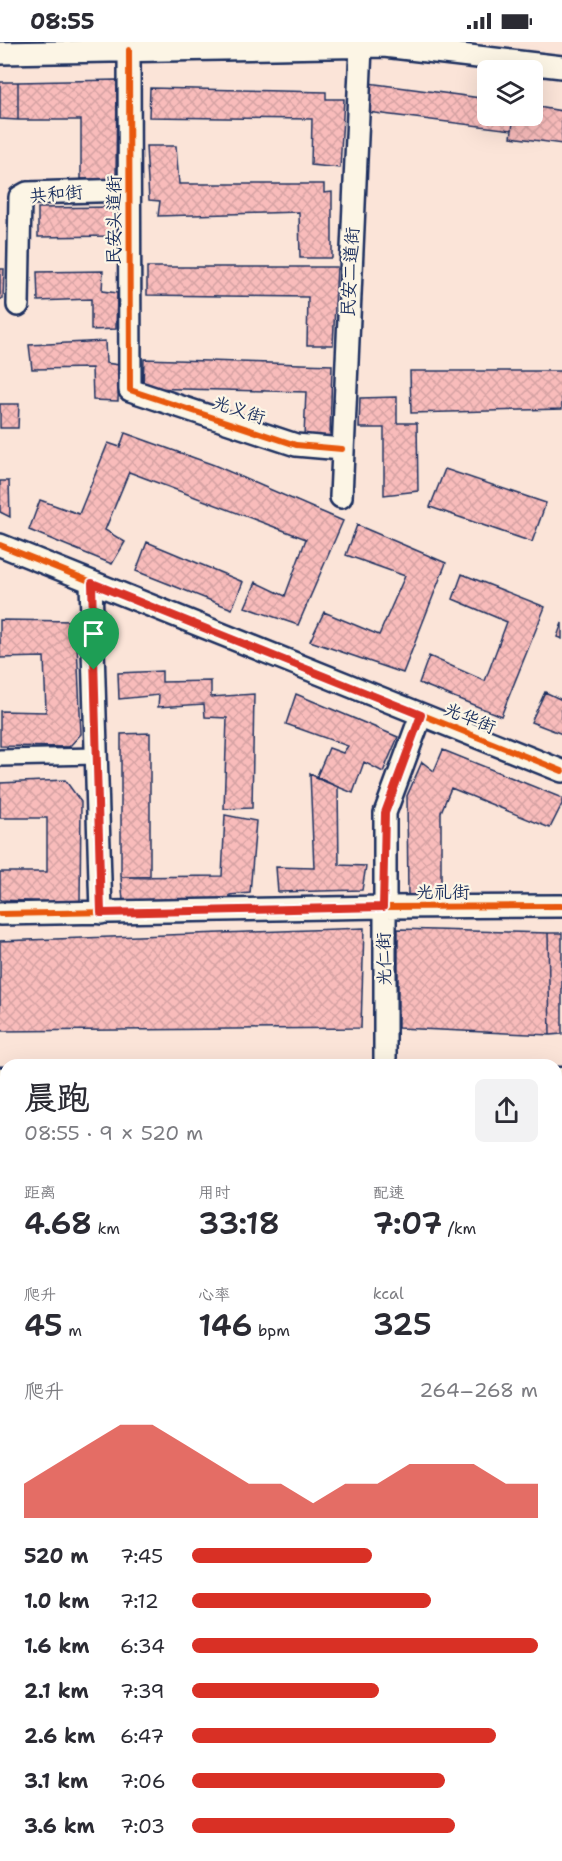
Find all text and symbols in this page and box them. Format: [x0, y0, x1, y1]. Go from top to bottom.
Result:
text: 08:55 [30, 7, 95, 36]
map controls [477, 60, 543, 126]
button: layers [477, 60, 543, 126]
street label: 民安头道街 [102, 175, 126, 265]
street label: 共和街 [28, 180, 84, 208]
street label: 民安二道街 [336, 226, 364, 318]
street label: 光义街 [210, 390, 268, 430]
pin [68, 608, 119, 670]
icon: arrive [77, 617, 110, 650]
street label: 光华街 [440, 697, 500, 739]
street label: 光礼街 [416, 880, 470, 904]
street label: 光仁街 [372, 932, 396, 986]
text: 晨跑 [24, 1075, 90, 1120]
button: share [475, 1079, 538, 1142]
text: 08:55 · 9 × 520 m [24, 1120, 203, 1146]
text: 距离 [24, 1182, 56, 1203]
text: 用时 [198, 1182, 230, 1203]
text: 配速 [373, 1182, 405, 1203]
text: 4.68 [24, 1203, 92, 1244]
text: 33:18 [198, 1203, 280, 1244]
text: 7:07 [373, 1203, 442, 1244]
text: km [92, 1218, 120, 1239]
text: /km [442, 1218, 476, 1239]
text: kcal [373, 1283, 404, 1304]
text: 爬升 [24, 1284, 56, 1305]
text: 心率 [198, 1284, 230, 1305]
text: 325 [373, 1304, 432, 1345]
text: 45 [24, 1305, 63, 1346]
text: 146 [198, 1305, 252, 1346]
text: m [63, 1320, 82, 1341]
text: bpm [252, 1320, 290, 1341]
text: 264–268 m [419, 1377, 538, 1403]
text: 爬升 [24, 1378, 64, 1404]
text: 520 m [24, 1543, 89, 1569]
text: 7:45 [120, 1543, 163, 1569]
text: 1.0 km [24, 1588, 89, 1614]
text: 7:12 [120, 1588, 159, 1614]
text: 1.6 km [24, 1633, 90, 1659]
text: 6:34 [120, 1633, 165, 1659]
text: 2.1 km [24, 1678, 89, 1704]
text: 7:39 [120, 1678, 165, 1704]
text: 2.6 km [24, 1723, 95, 1749]
text: 6:47 [120, 1723, 164, 1749]
text: 3.1 km [24, 1768, 88, 1794]
text: 7:06 [120, 1768, 166, 1794]
text: 3.6 km [24, 1813, 95, 1839]
text: 7:03 [120, 1813, 165, 1839]

